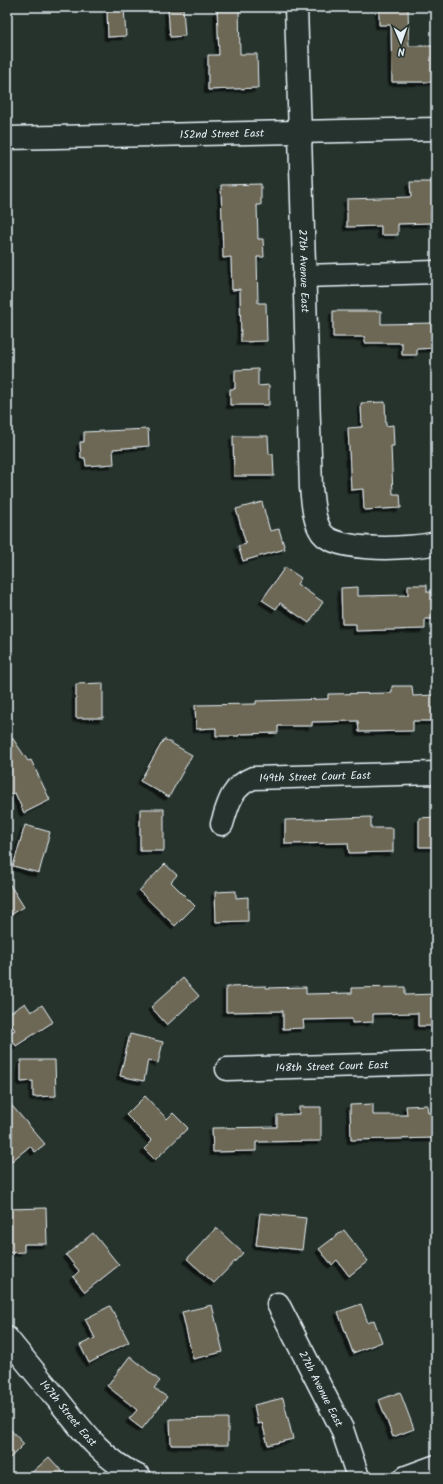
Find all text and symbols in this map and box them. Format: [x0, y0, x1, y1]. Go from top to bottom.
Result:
north arrow [381, 22, 421, 62]
text: N [397, 42, 405, 60]
street label: 152nd Street East [180, 125, 265, 144]
street label: 27th Avenue East [293, 229, 314, 314]
street label: 149th Street Court East [259, 767, 372, 788]
street label: 148th Street Court East [275, 1056, 389, 1078]
street label: 27th Avenue East [293, 1348, 348, 1431]
street label: 147th Street East [35, 1376, 101, 1452]

